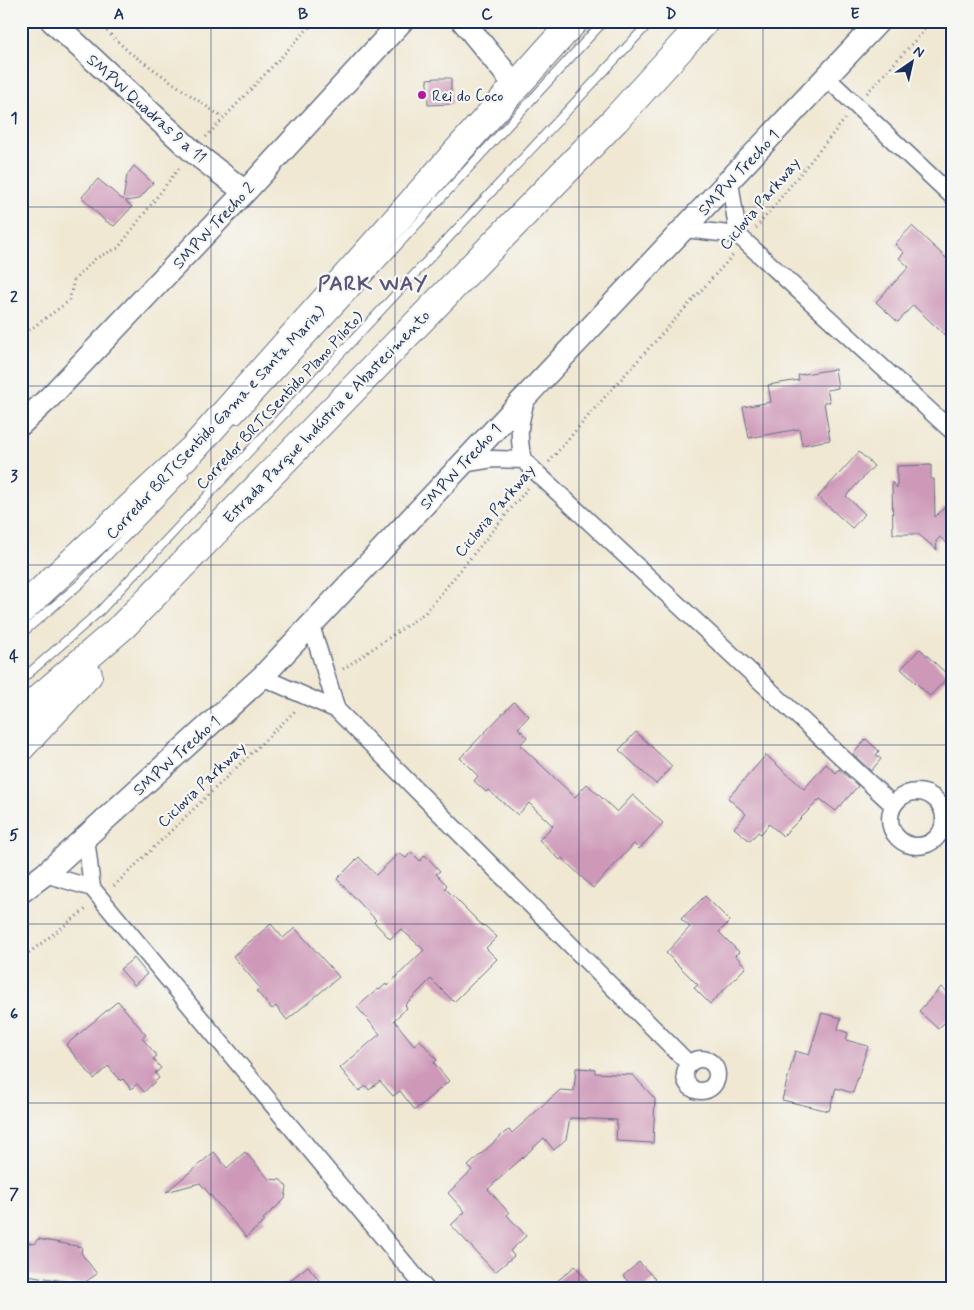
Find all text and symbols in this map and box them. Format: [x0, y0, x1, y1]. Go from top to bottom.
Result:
text: A [114, 4, 124, 25]
text: B [298, 4, 308, 25]
text: C [481, 4, 493, 25]
text: D [665, 4, 677, 25]
text: E [850, 4, 860, 25]
north arrow [886, 38, 936, 88]
text: N [910, 42, 928, 62]
street label: SMPW Quadras 9 a 11 [82, 50, 210, 168]
place label: Rei do Coco [432, 86, 504, 107]
marker: Rei do Coco [416, 89, 428, 101]
text: 1 [10, 108, 18, 129]
street label: SMPW Trecho 1 [694, 126, 784, 220]
street label: Ciclovia Parkway [715, 153, 805, 255]
street label: SMPW Trecho 2 [169, 178, 260, 274]
district label: PARK WAY [318, 270, 428, 298]
text: 2 [10, 287, 18, 308]
street label: Corredor BRT(Sentido Gama e Santa Maria) [102, 301, 331, 544]
street label: Estrada Parque Indústria e Abastecimento [219, 306, 435, 528]
street label: Corredor BRT(Sentido Plano Piloto) [192, 307, 369, 495]
street label: SMPW Trecho 1 [416, 420, 506, 514]
street label: Ciclovia Parkway [450, 460, 540, 562]
text: 3 [10, 466, 18, 487]
text: 4 [9, 646, 19, 667]
street label: SMPW Trecho 1 [129, 711, 225, 801]
street label: Ciclovia Parkway [153, 738, 251, 833]
text: 5 [9, 825, 19, 846]
text: 6 [10, 1004, 18, 1025]
text: 7 [9, 1184, 19, 1205]

